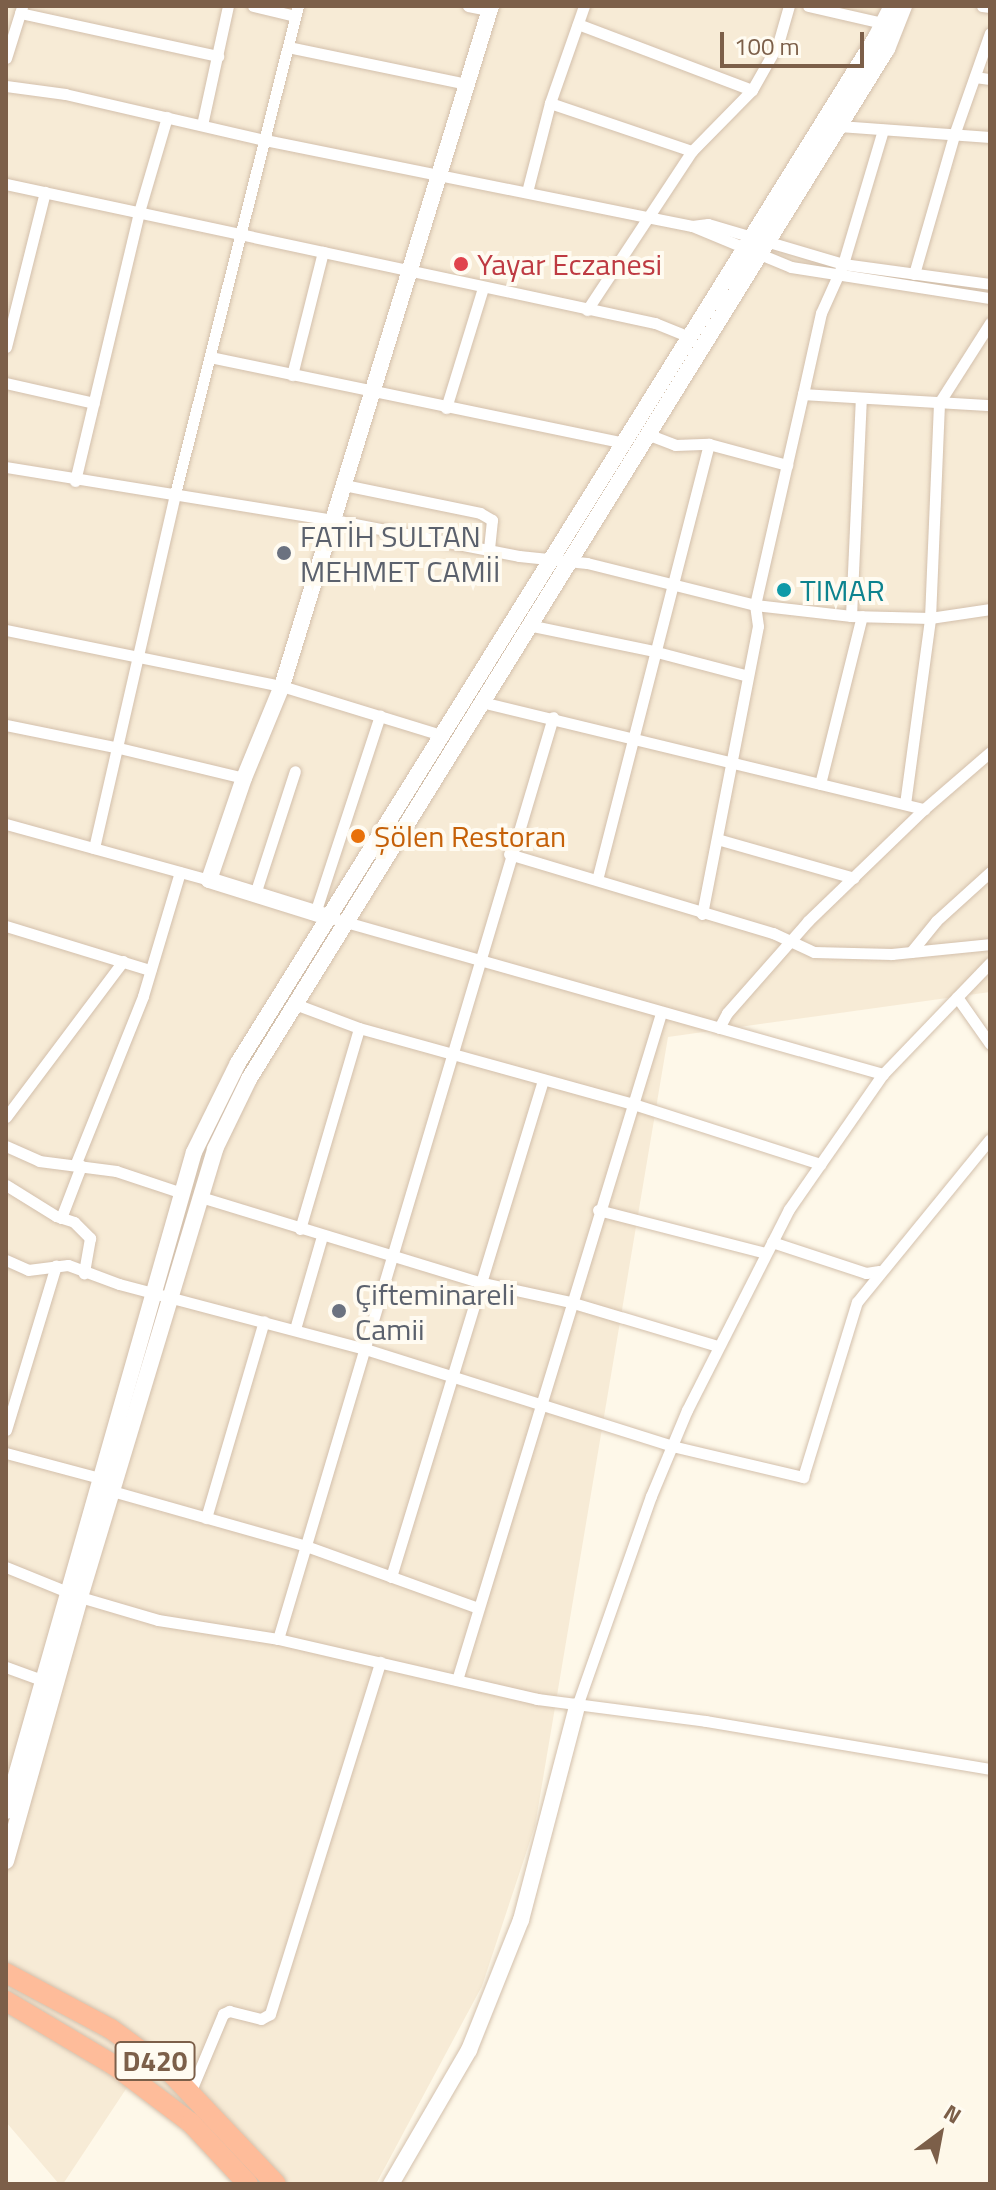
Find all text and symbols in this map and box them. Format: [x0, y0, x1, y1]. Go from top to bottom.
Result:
scale bar [724, 16, 868, 66]
text: 100 m [734, 28, 800, 64]
place label: Yayar Eczanesi [477, 246, 662, 282]
marker: Yayar Eczanesi [452, 255, 470, 273]
place label: FATİH SULTAN MEHMET CAMİİ [300, 518, 500, 588]
marker: FATİH SULTAN MEHMET CAMİİ [275, 544, 293, 562]
place label: TIMAR [800, 572, 885, 608]
marker: TIMAR [775, 581, 793, 599]
place label: Şölen Restoran [374, 818, 566, 854]
marker: Şölen Restoran [349, 827, 367, 845]
place label: Çifteminareli Camii [355, 1276, 515, 1346]
marker: Çifteminareli Camii [330, 1302, 348, 1320]
road number: D420 [113, 2037, 197, 2085]
north arrow [900, 2094, 980, 2174]
text: N [937, 2095, 968, 2132]

